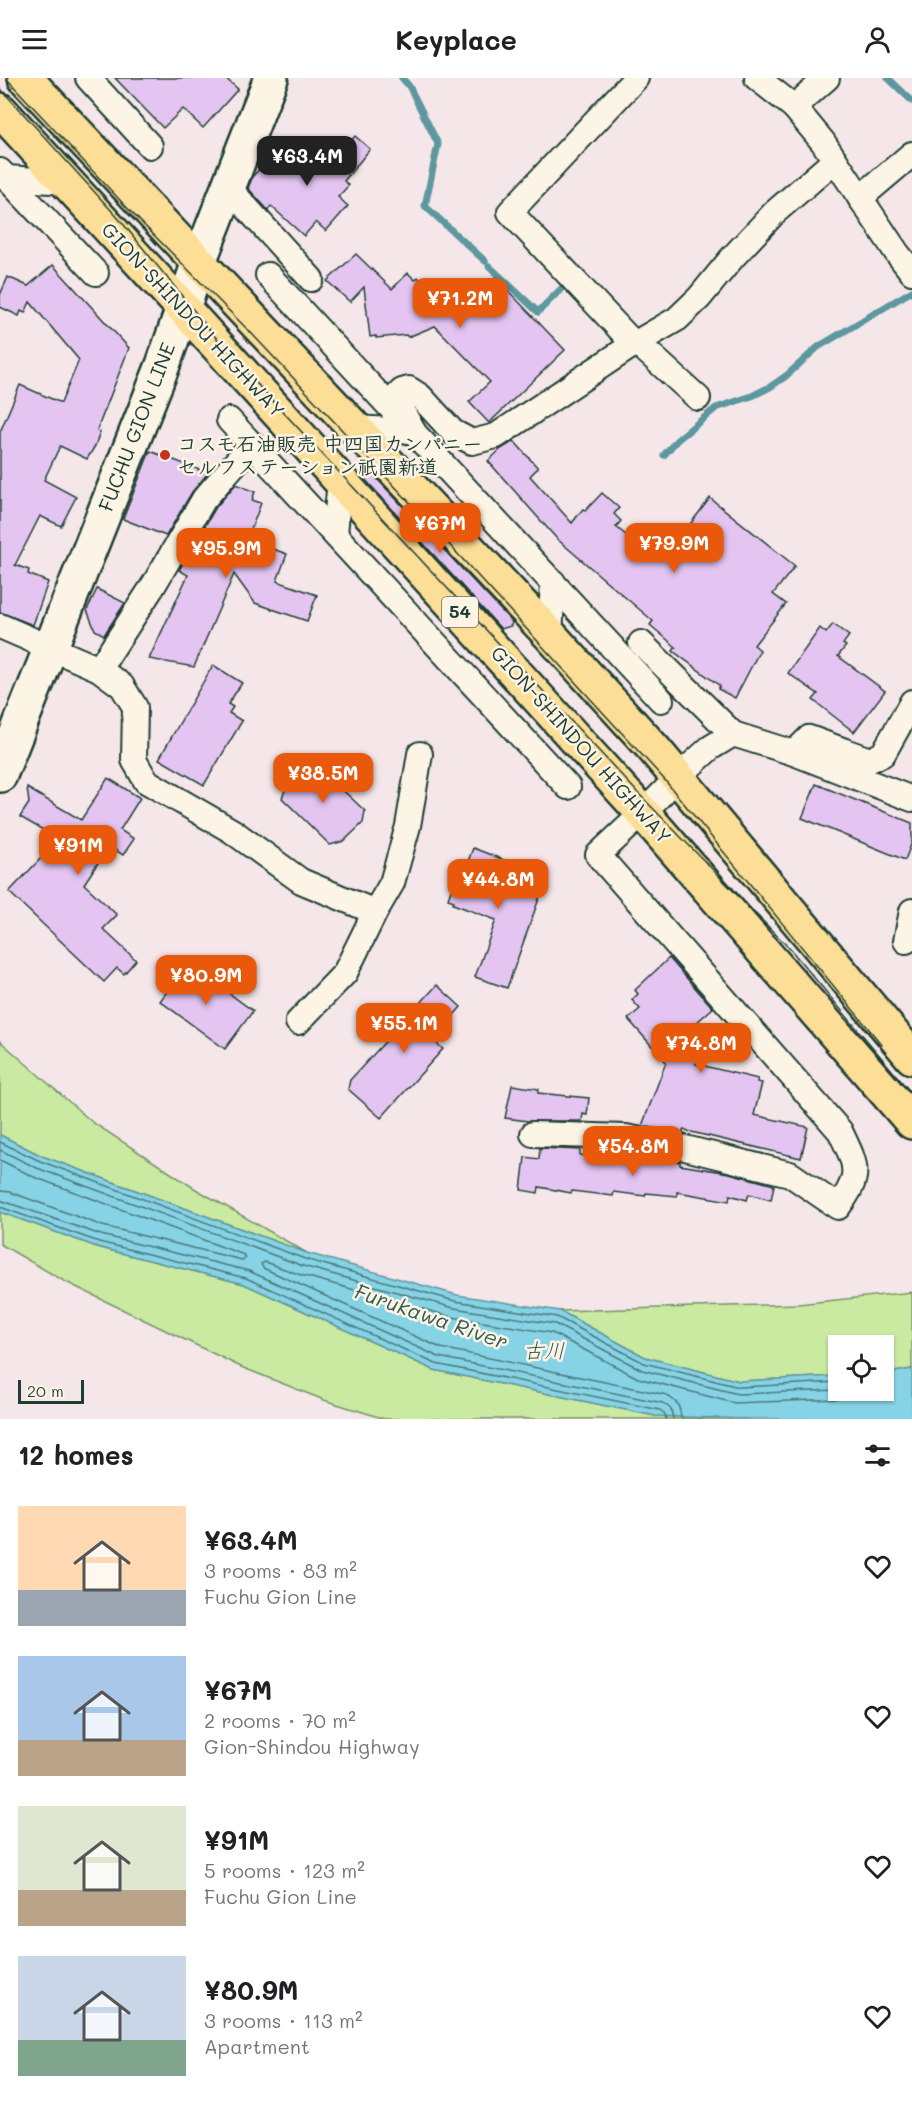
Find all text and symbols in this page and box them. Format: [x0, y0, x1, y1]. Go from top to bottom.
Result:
text: Keyplace [395, 22, 517, 57]
icon: menu [18, 23, 51, 56]
icon: person [861, 23, 894, 56]
pin: ¥63.4M [258, 136, 356, 187]
text: ¥63.4M [271, 142, 343, 168]
street label: GION-SHINDOU HIGHWAY [96, 216, 291, 422]
pin: ¥71.2M [411, 278, 509, 329]
text: ¥71.2M [427, 284, 493, 310]
street label: FUCHU GION LINE [92, 338, 180, 515]
place label: コスモ石油販売 中四国カンパニー セルフステーション祇園新道 [177, 430, 483, 479]
marker: コスモ石油販売 中四国カンパニー セルフステーション祇園新道 [158, 448, 172, 462]
pin: ¥67M [404, 503, 476, 554]
text: ¥67M [414, 509, 466, 535]
pin: ¥79.9M [625, 523, 723, 574]
pin: ¥95.9M [177, 528, 275, 579]
text: ¥79.9M [639, 529, 709, 555]
text: ¥95.9M [190, 534, 262, 560]
road number: 54 [442, 597, 478, 627]
street label: GION-SHINDOU HIGHWAY [486, 640, 678, 849]
pin: ¥38.5M [274, 753, 372, 804]
text: ¥38.5M [287, 759, 359, 785]
pin: ¥91M [42, 825, 114, 876]
text: ¥91M [53, 831, 103, 857]
pin: ¥44.8M [449, 859, 547, 910]
text: ¥44.8M [461, 865, 535, 891]
pin: ¥80.9M [157, 955, 255, 1006]
text: ¥80.9M [170, 961, 242, 987]
pin: ¥55.1M [355, 1003, 453, 1054]
text: ¥55.1M [370, 1009, 438, 1035]
pin: ¥74.8M [652, 1023, 750, 1074]
text: ¥74.8M [665, 1029, 737, 1055]
pin: ¥54.8M [584, 1126, 682, 1177]
text: ¥54.8M [597, 1132, 669, 1158]
water label: Furukawa River [351, 1277, 512, 1354]
map controls [828, 1335, 894, 1401]
button: locate [828, 1335, 894, 1401]
water label: 古川 [523, 1336, 565, 1363]
scale bar [18, 1377, 84, 1404]
text: 20 m [27, 1380, 64, 1401]
text: 12 homes [18, 1438, 134, 1472]
icon: filters [861, 1439, 894, 1472]
text: ¥63.4M [204, 1523, 298, 1557]
icon: home [66, 1530, 138, 1602]
icon: heart [861, 1550, 894, 1583]
text: 3 rooms · 83 m² [204, 1557, 357, 1583]
text: Fuchu Gion Line [204, 1583, 357, 1609]
text: ¥67M [204, 1673, 272, 1707]
icon: home [66, 1680, 138, 1752]
icon: heart [861, 1700, 894, 1733]
text: 2 rooms · 70 m² [204, 1707, 356, 1733]
text: Gion-Shindou Highway [204, 1733, 420, 1759]
text: ¥91M [204, 1823, 269, 1857]
icon: home [66, 1830, 138, 1902]
icon: heart [861, 1850, 894, 1883]
text: 5 rooms · 123 m² [204, 1857, 365, 1883]
text: Fuchu Gion Line [204, 1883, 357, 1909]
text: ¥80.9M [204, 1973, 299, 2007]
icon: home [66, 1980, 138, 2052]
icon: heart [861, 2000, 894, 2033]
text: 3 rooms · 113 m² [204, 2007, 363, 2033]
text: Apartment [204, 2033, 310, 2059]

